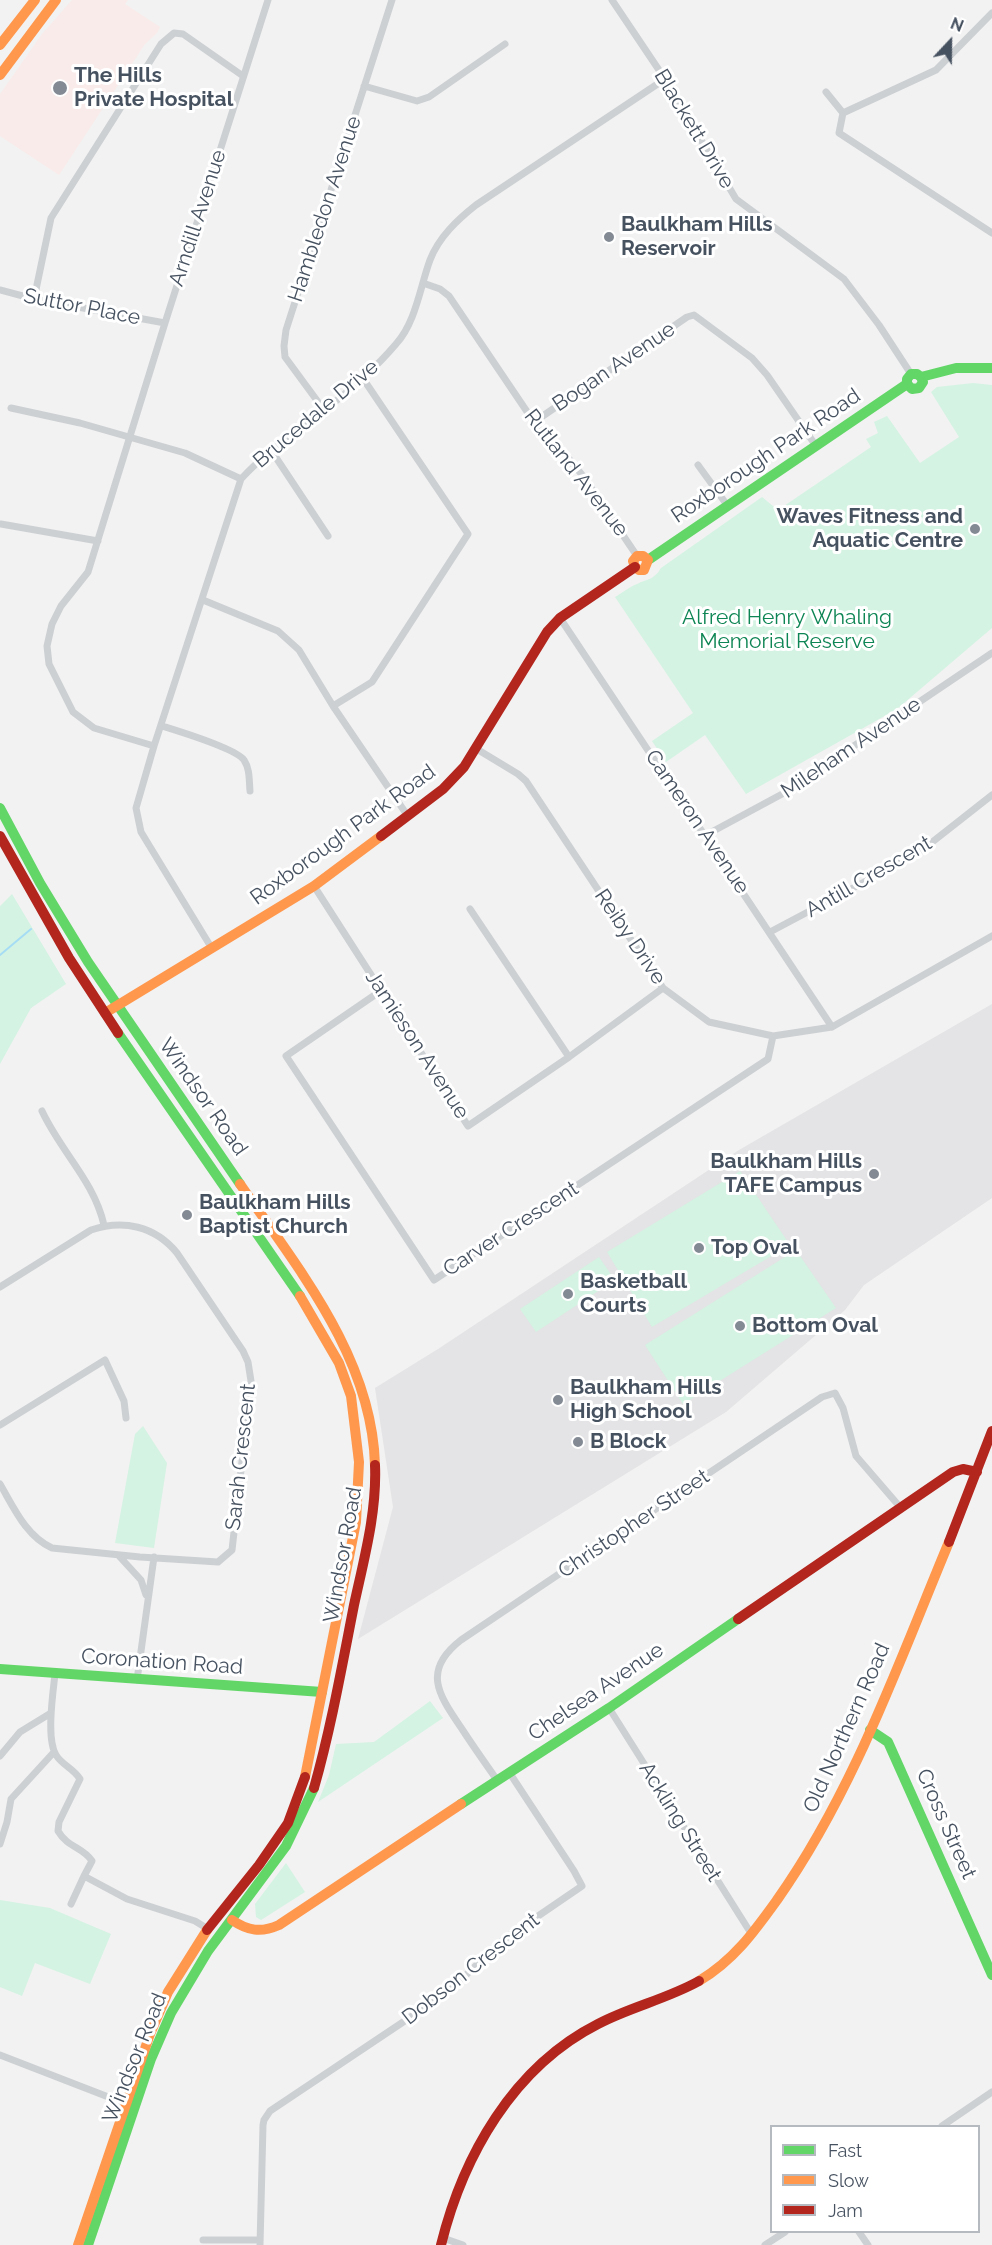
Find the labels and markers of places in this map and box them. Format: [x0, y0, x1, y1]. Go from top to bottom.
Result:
place label: The Hills Private Hospital [74, 63, 233, 113]
marker: The Hills Private Hospital [51, 79, 69, 97]
place label: Baulkham Hills Reservoir [621, 212, 773, 262]
marker: Baulkham Hills Reservoir [602, 230, 616, 244]
place label: Waves Fitness and Aquatic Centre [776, 504, 963, 554]
marker: Waves Fitness and Aquatic Centre [968, 522, 982, 536]
place label: Baulkham Hills TAFE Campus [710, 1149, 862, 1199]
marker: Baulkham Hills TAFE Campus [867, 1167, 881, 1181]
place label: Baulkham Hills Baptist Church [199, 1190, 351, 1240]
marker: Baulkham Hills Baptist Church [180, 1208, 194, 1222]
place label: Top Oval [711, 1235, 799, 1261]
marker: Top Oval [692, 1241, 706, 1255]
place label: Basketball Courts [580, 1269, 687, 1319]
marker: Basketball Courts [561, 1287, 575, 1301]
place label: Bottom Oval [752, 1313, 878, 1339]
marker: Bottom Oval [733, 1319, 747, 1333]
place label: Baulkham Hills High School [570, 1375, 722, 1425]
marker: Baulkham Hills High School [551, 1393, 565, 1407]
place label: B Block [590, 1429, 667, 1455]
marker: B Block [571, 1435, 585, 1449]

